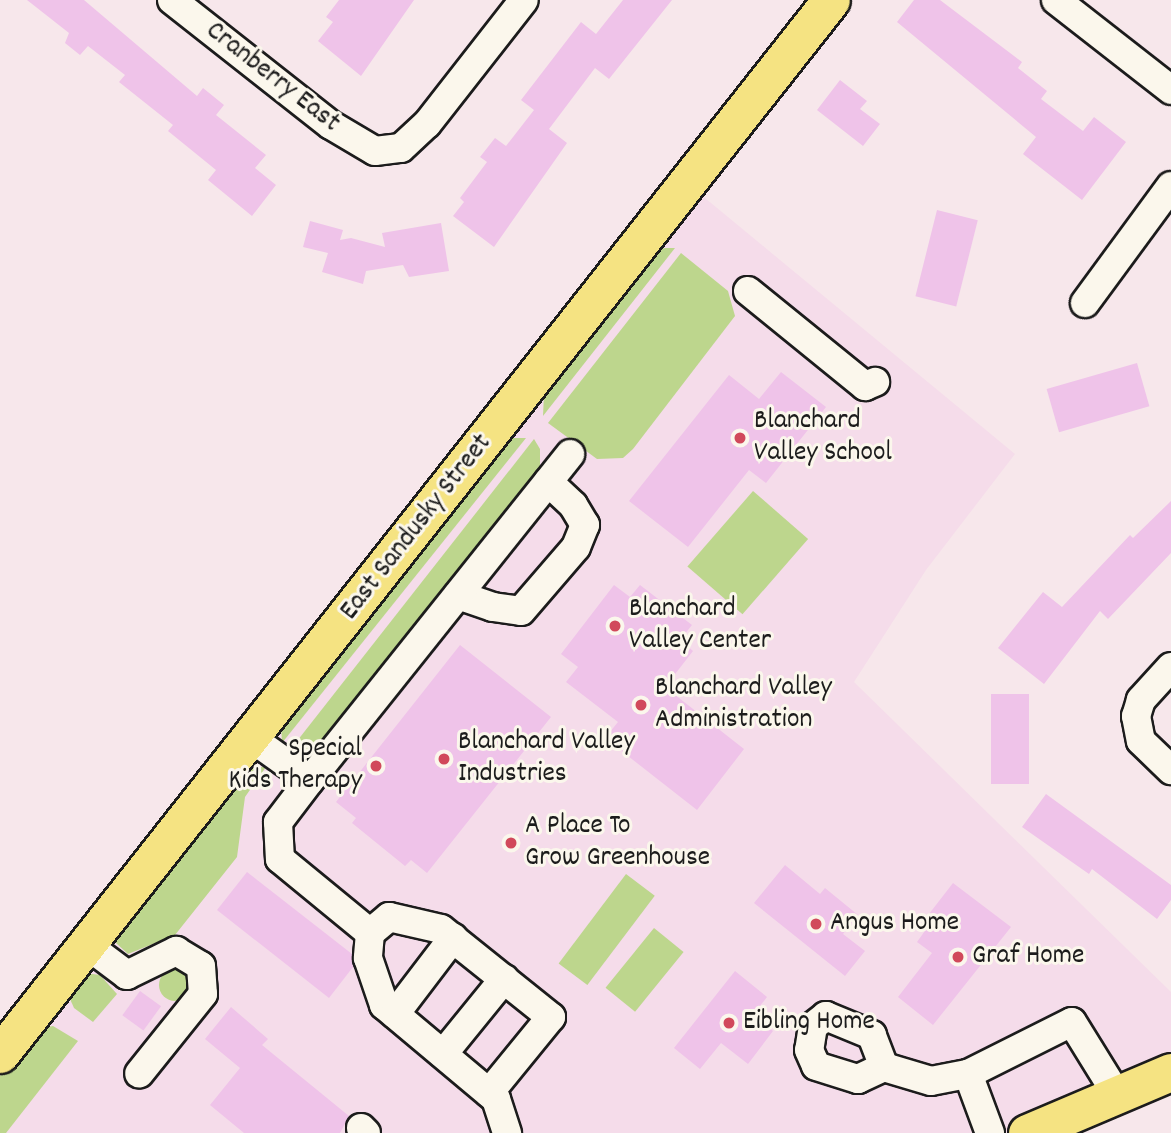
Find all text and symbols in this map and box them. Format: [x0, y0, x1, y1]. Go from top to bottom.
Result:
street label: Cranberry East [198, 15, 346, 141]
place label: Blanchard Valley School [754, 405, 892, 471]
street label: East Sandusky Street [334, 428, 500, 628]
marker: Blanchard Valley School [732, 430, 748, 446]
place label: Blanchard Valley Center [629, 593, 771, 659]
marker: Blanchard Valley Center [607, 618, 623, 634]
place label: Blanchard Valley Administration [655, 672, 832, 738]
marker: Blanchard Valley Administration [633, 697, 649, 713]
place label: Blanchard Valley Industries [458, 726, 635, 792]
place label: Special Kids Therapy [228, 733, 362, 799]
marker: Blanchard Valley Industries [436, 751, 452, 767]
marker: Special Kids Therapy [368, 758, 384, 774]
place label: A Place To Grow Greenhouse [525, 810, 710, 876]
marker: A Place To Grow Greenhouse [503, 835, 519, 851]
place label: Angus Home [830, 907, 959, 941]
marker: Angus Home [808, 916, 824, 932]
place label: Graf Home [972, 940, 1084, 974]
marker: Graf Home [950, 949, 966, 965]
place label: Eibling Home [743, 1006, 875, 1040]
marker: Eibling Home [721, 1015, 737, 1031]

